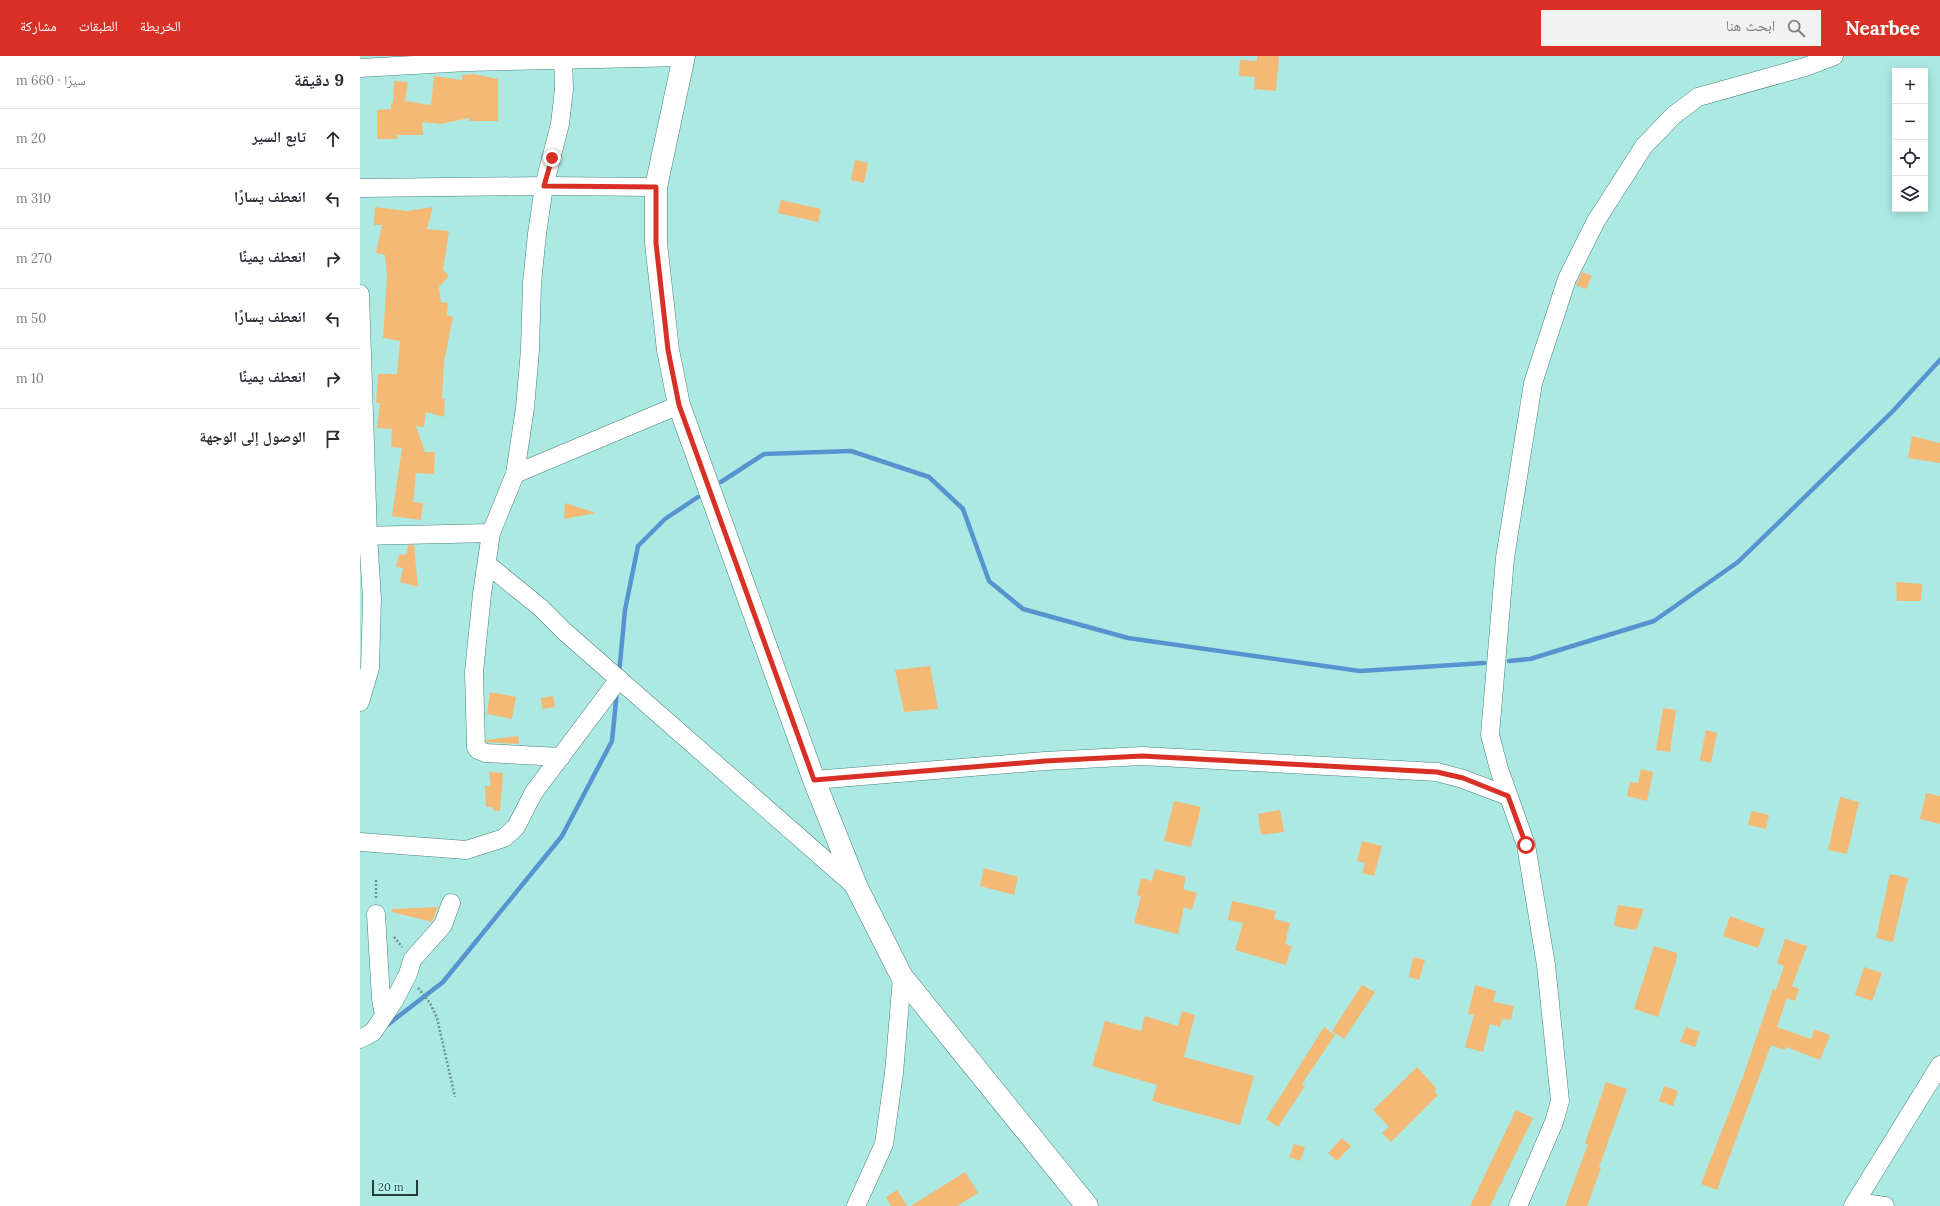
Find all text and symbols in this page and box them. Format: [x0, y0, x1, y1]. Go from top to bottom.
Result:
search box [1541, 10, 1821, 46]
text: ابحث هنا [1726, 16, 1775, 35]
text: Nearbee [1845, 16, 1920, 40]
text: مشاركة [20, 17, 57, 35]
text: الطبقات [79, 17, 118, 35]
text: الخريطة [140, 17, 181, 35]
icon: search [1785, 17, 1807, 39]
map controls [1892, 68, 1928, 212]
button: + [1892, 68, 1928, 104]
text: 9 دقيقة [294, 69, 344, 91]
text: سيرًا · 660 m [16, 72, 86, 89]
button: − [1892, 104, 1928, 140]
text: تابع السير [252, 127, 306, 146]
icon: ahead [322, 128, 344, 150]
text: 20 m [16, 130, 46, 147]
button: locate [1892, 140, 1928, 176]
route end [543, 149, 561, 167]
button: layers [1892, 176, 1928, 212]
text: انعطف يسارًا [234, 187, 306, 206]
icon: left [322, 188, 344, 210]
text: 310 m [16, 190, 51, 207]
text: انعطف يمينًا [238, 247, 306, 266]
icon: right [322, 248, 344, 270]
text: 270 m [16, 250, 52, 267]
text: انعطف يسارًا [234, 307, 306, 326]
icon: left [322, 308, 344, 330]
text: 50 m [16, 310, 46, 327]
text: انعطف يمينًا [238, 367, 306, 386]
icon: right [322, 368, 344, 390]
text: 10 m [16, 370, 44, 387]
text: الوصول إلى الوجهة [199, 427, 306, 446]
icon: arrive [322, 428, 344, 450]
route start [1517, 836, 1535, 854]
scale bar [372, 1178, 418, 1197]
text: 20 m [378, 1180, 403, 1194]

